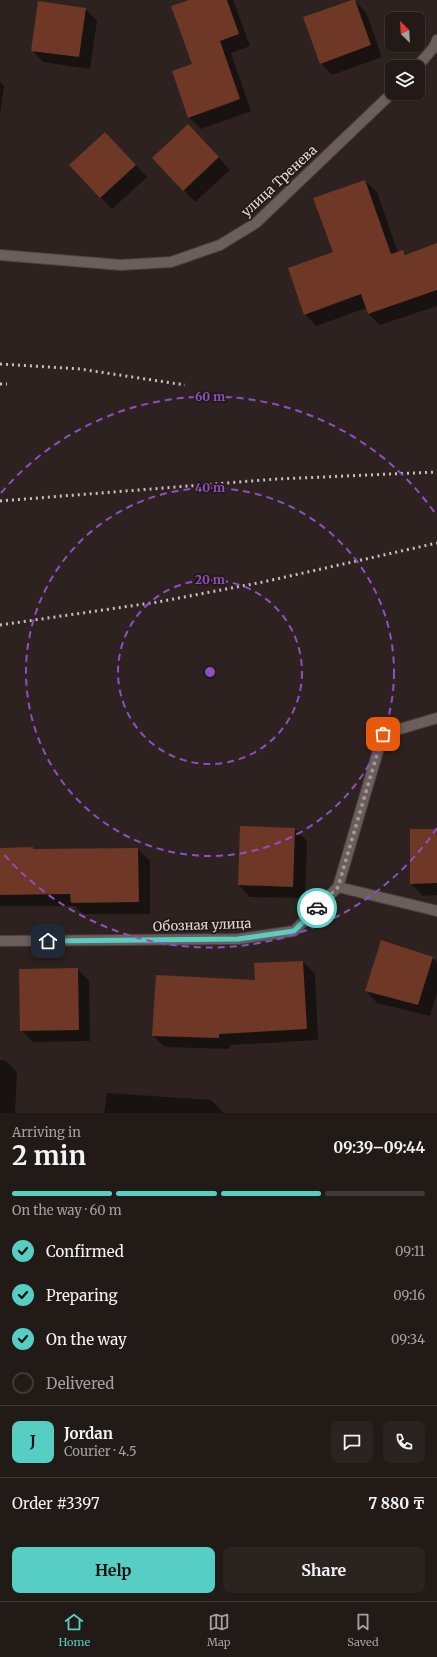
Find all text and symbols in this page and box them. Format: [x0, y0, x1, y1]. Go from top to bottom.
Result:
north arrow [385, 12, 425, 52]
map controls [385, 12, 425, 100]
button: layers [385, 60, 425, 100]
street label: улица Тренева [238, 141, 321, 220]
text: 60 m [195, 389, 225, 404]
text: 40 m [195, 480, 225, 495]
text: 20 m [195, 572, 225, 587]
centre of rings [203, 665, 217, 679]
pin [366, 717, 400, 751]
icon: bag [372, 723, 394, 745]
courier [297, 888, 337, 928]
icon: car [306, 897, 328, 919]
street label: Обозная улица [152, 915, 252, 935]
pin [31, 924, 65, 958]
icon: home [37, 930, 59, 952]
text: Arriving in [12, 1124, 81, 1141]
text: 09:39–09:44 [333, 1138, 425, 1157]
text: 2 min [12, 1139, 86, 1172]
text: On the way · 60 m [12, 1202, 122, 1219]
icon: check [12, 1240, 34, 1262]
text: Confirmed [46, 1242, 124, 1261]
text: 09:11 [395, 1243, 425, 1260]
icon: check [12, 1284, 34, 1306]
text: Preparing [46, 1286, 118, 1305]
text: 09:16 [393, 1287, 425, 1304]
icon: check [12, 1328, 34, 1350]
text: On the way [46, 1330, 127, 1349]
text: 09:34 [391, 1331, 425, 1348]
text: Delivered [46, 1374, 114, 1393]
button: chat [331, 1421, 373, 1463]
button: phone [383, 1421, 425, 1463]
text: Jordan [64, 1424, 113, 1443]
text: J [30, 1432, 36, 1451]
text: Courier · 4.5 [64, 1443, 137, 1460]
text: Order #3397 [12, 1494, 100, 1513]
text: 7 880 ₸ [368, 1494, 425, 1513]
button: Help [12, 1547, 215, 1593]
button: Share [223, 1547, 425, 1593]
tab: Home [58, 1611, 90, 1649]
tab: Map [207, 1611, 230, 1649]
tab: Saved [347, 1611, 379, 1649]

